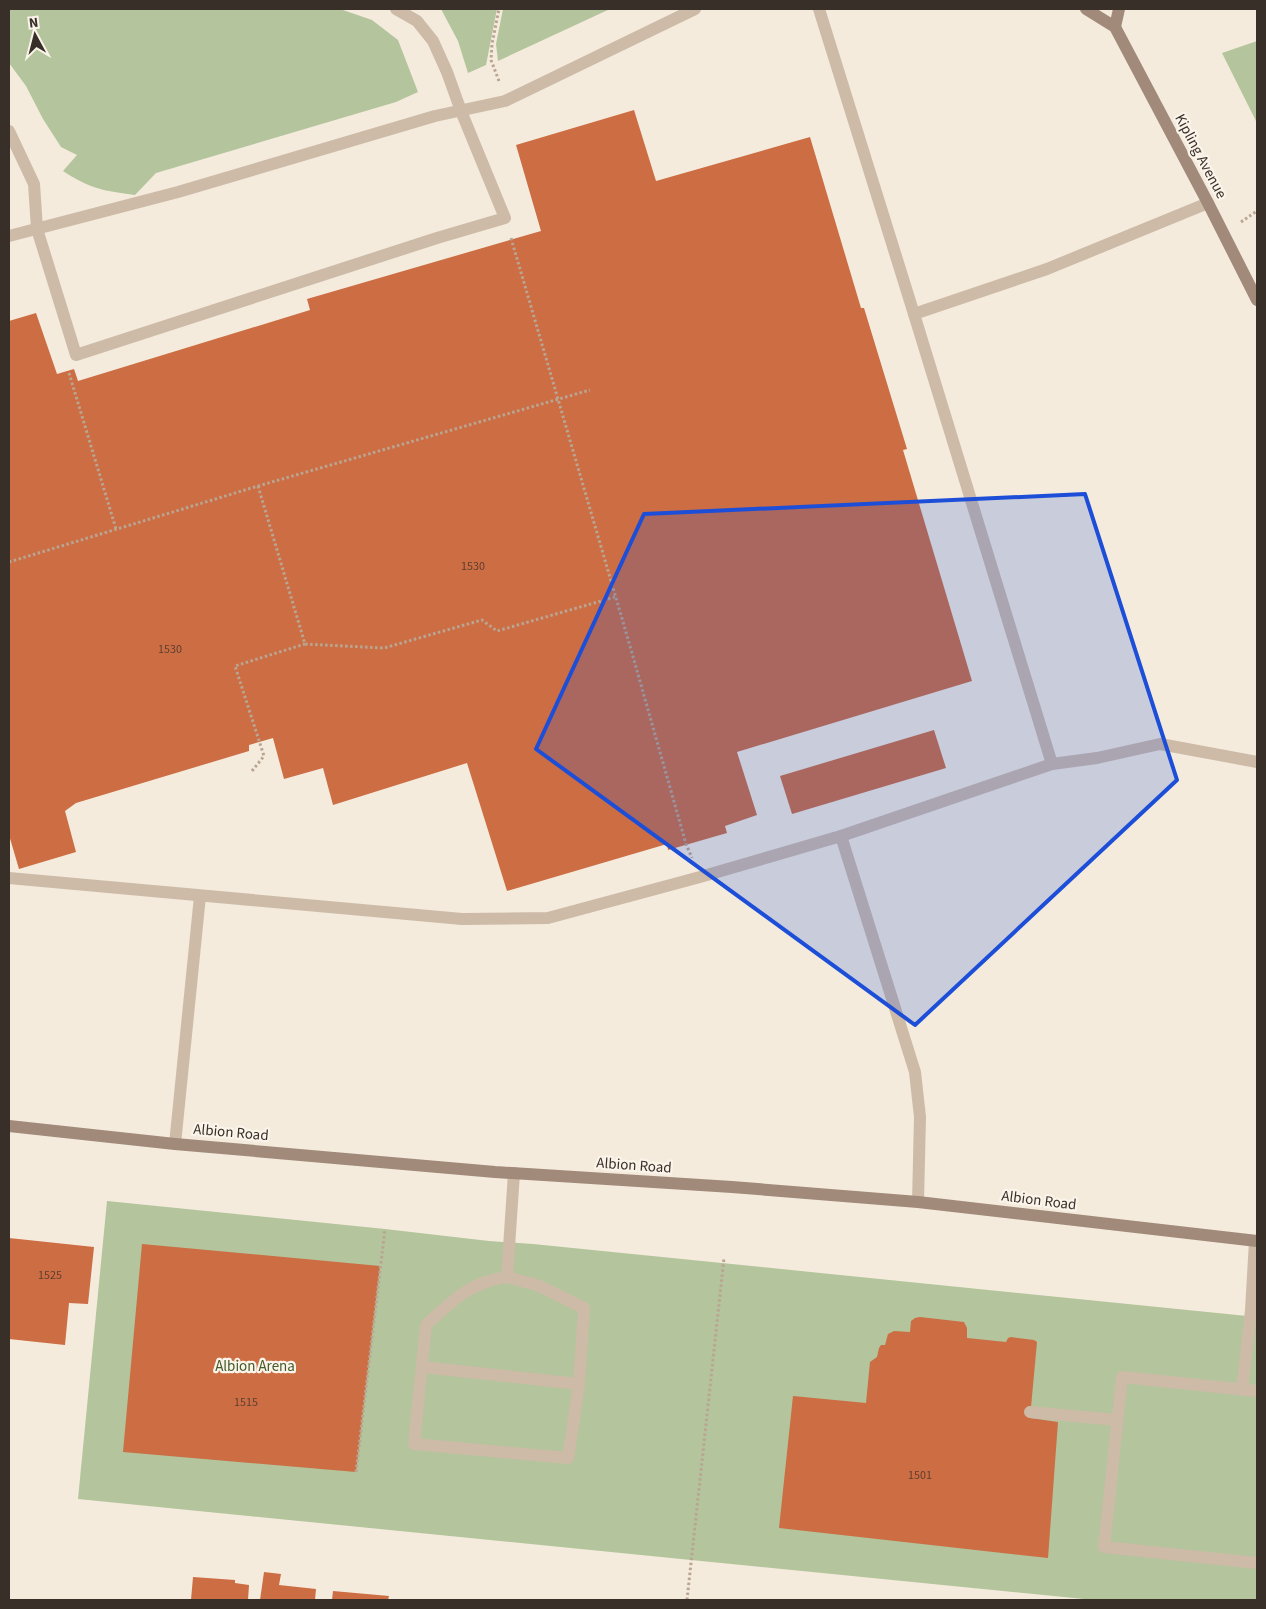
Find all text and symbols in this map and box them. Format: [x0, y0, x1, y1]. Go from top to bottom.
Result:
north arrow [10, 10, 60, 60]
text: N [28, 13, 39, 34]
street label: Kipling Avenue [1169, 110, 1232, 202]
house number: 1530 [461, 558, 485, 575]
house number: 1530 [158, 641, 182, 658]
street label: Albion Road [192, 1119, 269, 1146]
street label: Albion Road [596, 1152, 672, 1179]
street label: Albion Road [1000, 1185, 1078, 1216]
house number: 1525 [38, 1267, 62, 1284]
park label: Albion Arena [215, 1356, 295, 1377]
house number: 1515 [234, 1394, 258, 1411]
house number: 1501 [908, 1467, 932, 1484]

